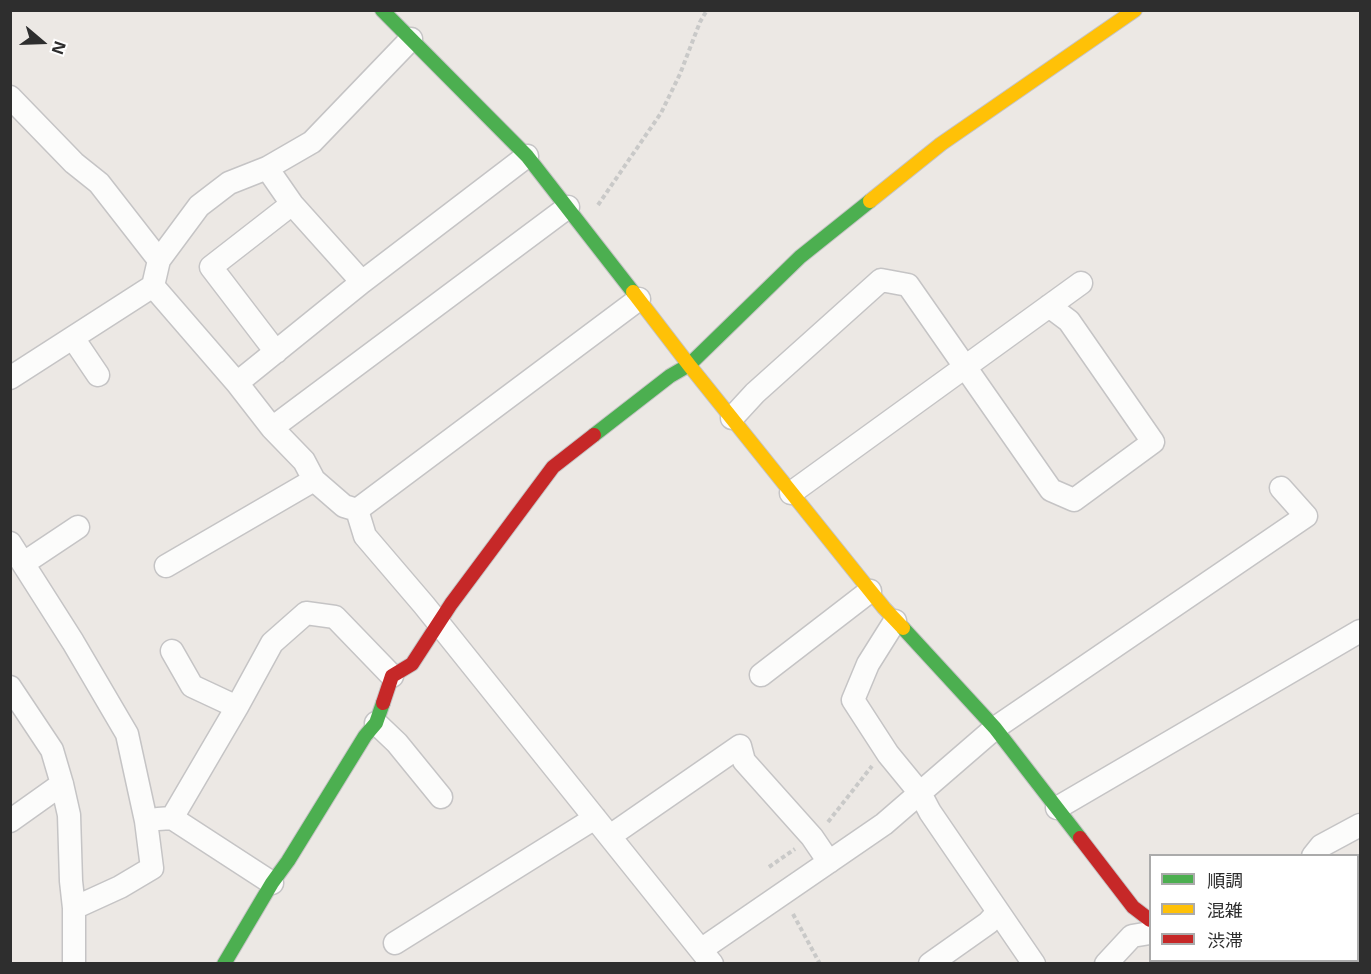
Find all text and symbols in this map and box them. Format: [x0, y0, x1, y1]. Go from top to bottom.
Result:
north arrow [12, 12, 72, 72]
text: N [47, 38, 72, 58]
legend [1149, 854, 1359, 962]
text: 順調 [1207, 868, 1243, 892]
text: 混雑 [1207, 898, 1243, 922]
text: 渋滞 [1207, 928, 1243, 952]

